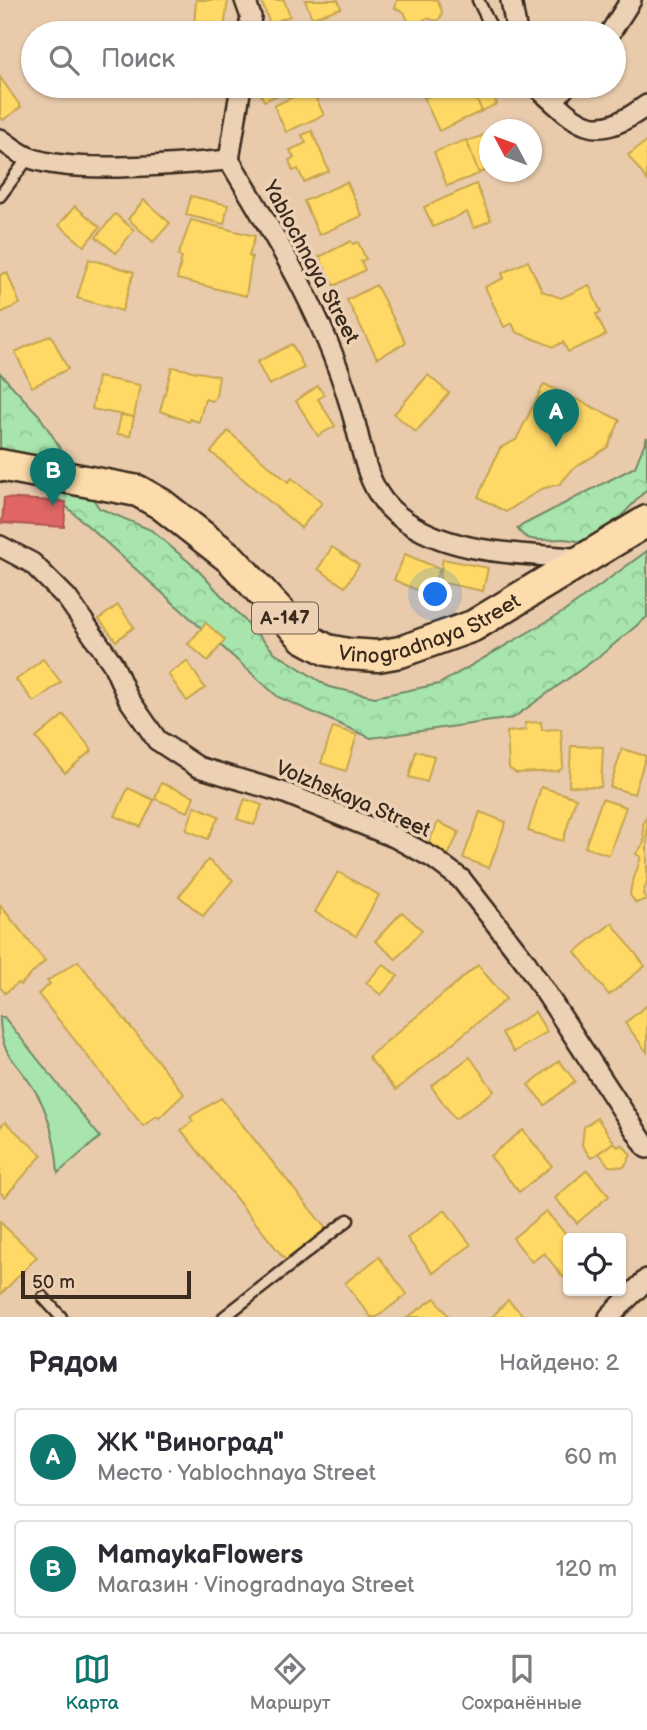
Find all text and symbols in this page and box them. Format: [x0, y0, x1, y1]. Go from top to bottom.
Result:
search box [21, 21, 626, 98]
icon: search [45, 41, 83, 79]
text: Поиск [101, 44, 175, 75]
north arrow [479, 119, 542, 182]
street label: Yablochnaya Street [257, 175, 365, 348]
pin: A [533, 389, 579, 447]
pin: B [30, 448, 76, 506]
your location [418, 577, 452, 611]
street label: Vinogradnaya Street [336, 588, 525, 669]
road number: А-147 [252, 603, 318, 634]
street label: Volzhskaya Street [272, 755, 435, 843]
map controls [563, 1233, 626, 1296]
button: locate [563, 1233, 626, 1296]
scale bar [21, 1268, 191, 1300]
text: 50 m [32, 1271, 75, 1294]
text: Рядом [28, 1345, 118, 1381]
text: Найдено: 2 [499, 1349, 619, 1377]
text: ЖК "Виноград" [97, 1428, 284, 1459]
text: A [46, 1443, 60, 1471]
text: 60 m [564, 1443, 617, 1471]
text: Место · Yablochnaya Street [97, 1459, 376, 1487]
text: MamaykaFlowers [97, 1540, 303, 1571]
text: B [45, 1555, 61, 1583]
text: 120 m [556, 1555, 617, 1583]
text: Магазин · Vinogradnaya Street [97, 1571, 414, 1599]
tab: Карта [65, 1650, 119, 1715]
tab: Маршрут [250, 1650, 331, 1715]
tab: Сохранённые [462, 1650, 582, 1715]

